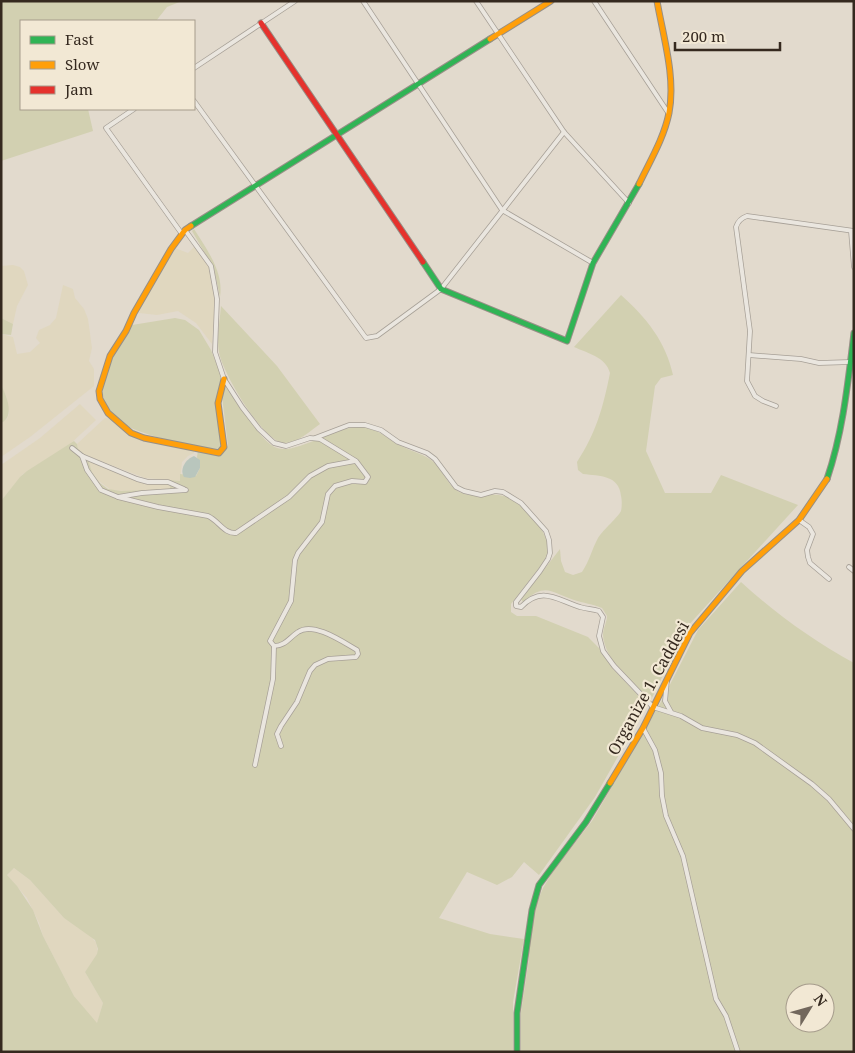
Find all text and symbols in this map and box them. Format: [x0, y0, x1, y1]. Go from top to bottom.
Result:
legend [20, 20, 195, 110]
scale bar [675, 20, 780, 52]
text: 200 m [682, 26, 725, 46]
text: Fast [65, 29, 94, 49]
text: Slow [65, 54, 99, 74]
text: Jam [64, 79, 93, 99]
street label: Organize 1. Caddesi [602, 617, 694, 759]
north arrow [785, 983, 835, 1033]
text: N [810, 990, 832, 1010]

